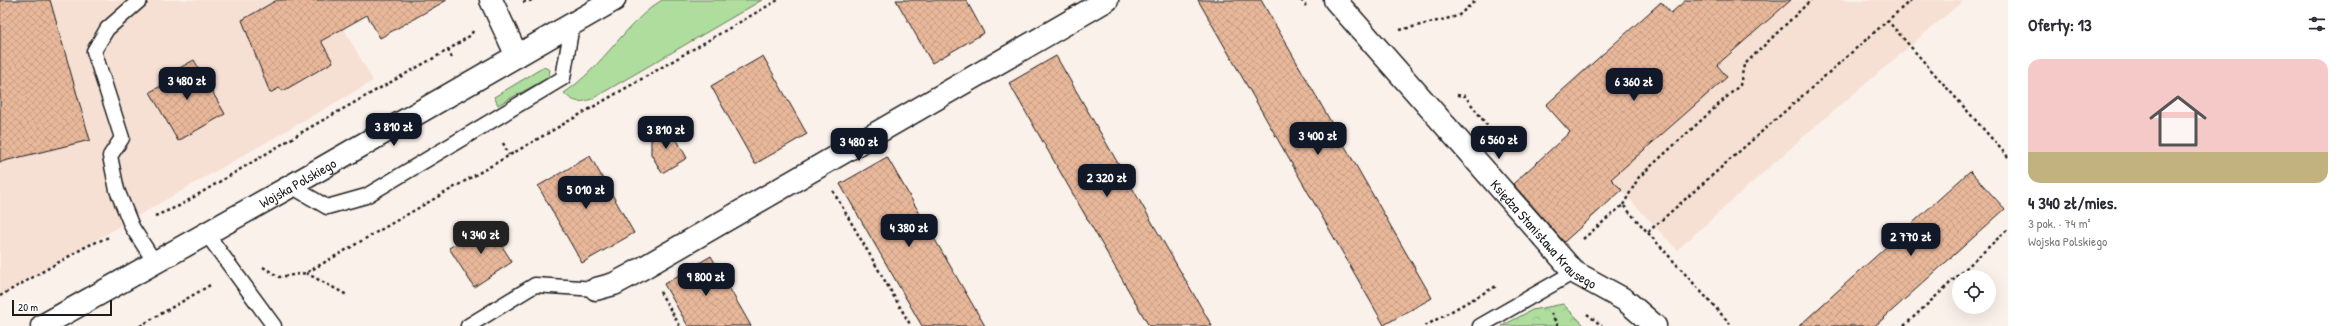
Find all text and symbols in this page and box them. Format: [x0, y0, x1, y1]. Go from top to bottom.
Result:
text: Oferty: 13 [2028, 13, 2092, 36]
icon: filters [2306, 13, 2328, 35]
pin: 3 480 zł [146, 67, 228, 101]
pin: 6 360 zł [1593, 68, 1675, 102]
text: 3 480 zł [168, 71, 206, 89]
text: 6 360 zł [1615, 72, 1653, 90]
icon: home [2142, 85, 2214, 157]
pin: 3 810 zł [353, 113, 435, 147]
pin: 3 810 zł [625, 116, 707, 150]
text: 3 810 zł [375, 117, 413, 135]
text: 3 810 zł [647, 120, 685, 138]
pin: 3 400 zł [1277, 122, 1359, 156]
text: 3 400 zł [1299, 126, 1337, 144]
pin: 6 560 zł [1458, 126, 1540, 160]
pin: 3 480 zł [818, 128, 900, 162]
text: 6 560 zł [1480, 130, 1518, 148]
text: 3 480 zł [840, 132, 878, 150]
street label: Wojska Polskiego [255, 153, 339, 212]
pin: 2 320 zł [1066, 164, 1148, 198]
text: 2 320 zł [1087, 168, 1127, 186]
street label: Księdza Stanisława Krausego [1487, 175, 1601, 292]
pin: 5 010 zł [545, 176, 627, 210]
text: 5 010 zł [567, 180, 605, 198]
text: 4 340 zł/mies. [2028, 191, 2117, 214]
pin: 4 380 zł [868, 214, 950, 248]
text: 3 pok. · 74 m² [2028, 214, 2091, 232]
text: 4 380 zł [890, 218, 928, 236]
pin: 4 340 zł [440, 221, 522, 255]
pin: 2 770 zł [1870, 223, 1952, 257]
text: 4 340 zł [462, 225, 500, 243]
text: 2 770 zł [1890, 227, 1932, 245]
text: Wojska Polskiego [2028, 232, 2107, 250]
pin: 9 800 zł [665, 263, 747, 297]
text: 9 800 zł [687, 267, 725, 285]
map controls [1952, 270, 1996, 314]
button: locate [1952, 270, 1996, 314]
scale bar [12, 298, 112, 317]
text: 20 m [18, 300, 38, 314]

